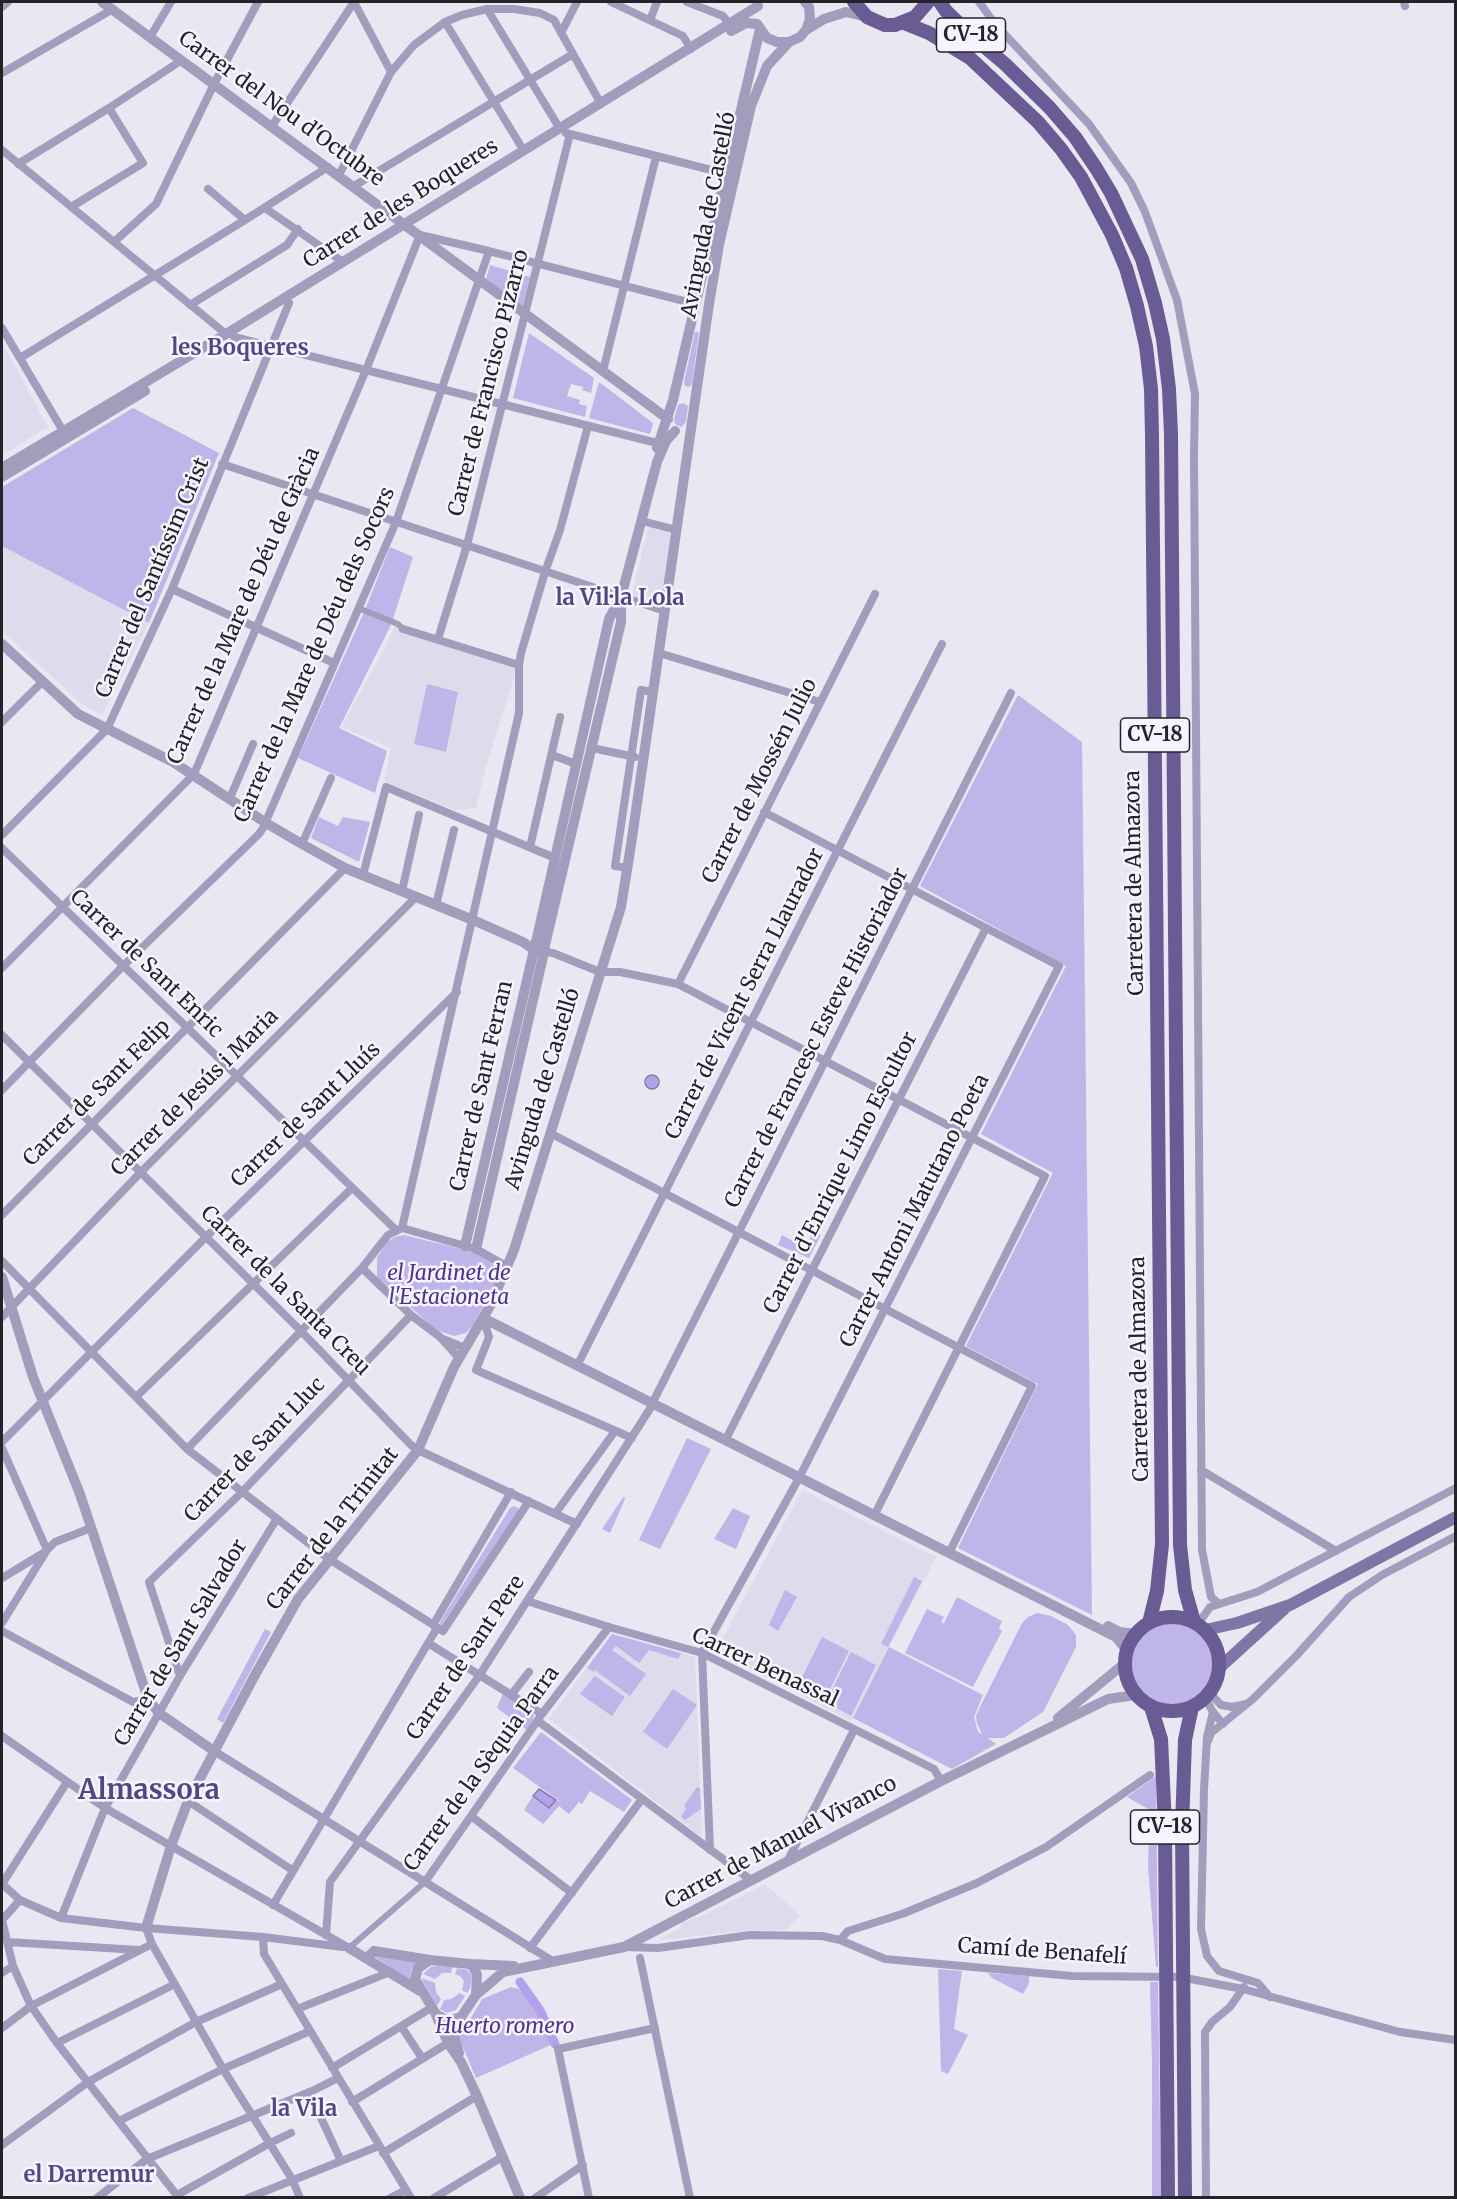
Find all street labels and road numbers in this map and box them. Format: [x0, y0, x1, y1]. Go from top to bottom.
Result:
road number: CV-18 [936, 18, 1006, 52]
street label: Carrer del Nou d'Octubre [173, 26, 389, 192]
street label: Avinguda de Castelló [677, 110, 741, 320]
street label: Carrer de les Boqueres [299, 134, 503, 274]
street label: Carrer de Francisco Pizarro [444, 247, 534, 519]
street label: Carrer de la Mare de Déu de Gràcia [162, 444, 326, 768]
street label: Carrer del Santíssim Crist [91, 454, 215, 702]
street label: Carrer de la Mare de Déu dels Socors [229, 483, 401, 827]
street label: Carrer de Mossén Julio [697, 674, 823, 888]
road number: CV-18 [1120, 718, 1190, 752]
street label: Carretera de Almazora [1120, 770, 1150, 996]
street label: Carrer de Vicent Serra Llaurador [660, 844, 830, 1144]
street label: Carrer de Francesc Esteve Historiador [720, 864, 914, 1212]
street label: Carrer de Sant Enric [64, 885, 228, 1043]
street label: Carrer de Sant Ferran [445, 978, 519, 1194]
street label: Avinguda de Castelló [500, 985, 586, 1193]
street label: Carrer de Jesús i Maria [106, 1004, 284, 1182]
street label: Carrer de Sant Felip [18, 1014, 176, 1172]
street label: Carrer d'Enrique Limo Escultor [759, 1028, 923, 1318]
street label: Carrer de Sant Lluís [226, 1037, 386, 1193]
street label: Carrer Antoni Matutano Poeta [835, 1070, 995, 1352]
street label: Carrer de la Santa Creu [195, 1201, 375, 1381]
street label: Carretera de Almazora [1125, 1256, 1155, 1482]
street label: Carrer de Sant Lluc [179, 1372, 331, 1528]
street label: Carrer de la Trinitat [262, 1443, 404, 1615]
street label: Carrer de Sant Salvador [109, 1535, 253, 1751]
street label: Carrer de Sant Pere [402, 1571, 530, 1745]
street label: Carrer Benassal [688, 1623, 842, 1713]
street label: Carrer de la Sèquia Parra [399, 1661, 565, 1877]
street label: Carrer de Manuel Vivanco [661, 1771, 901, 1915]
road number: CV-18 [1130, 1810, 1200, 1844]
street label: Camí de Benafelí [957, 1934, 1127, 1970]

